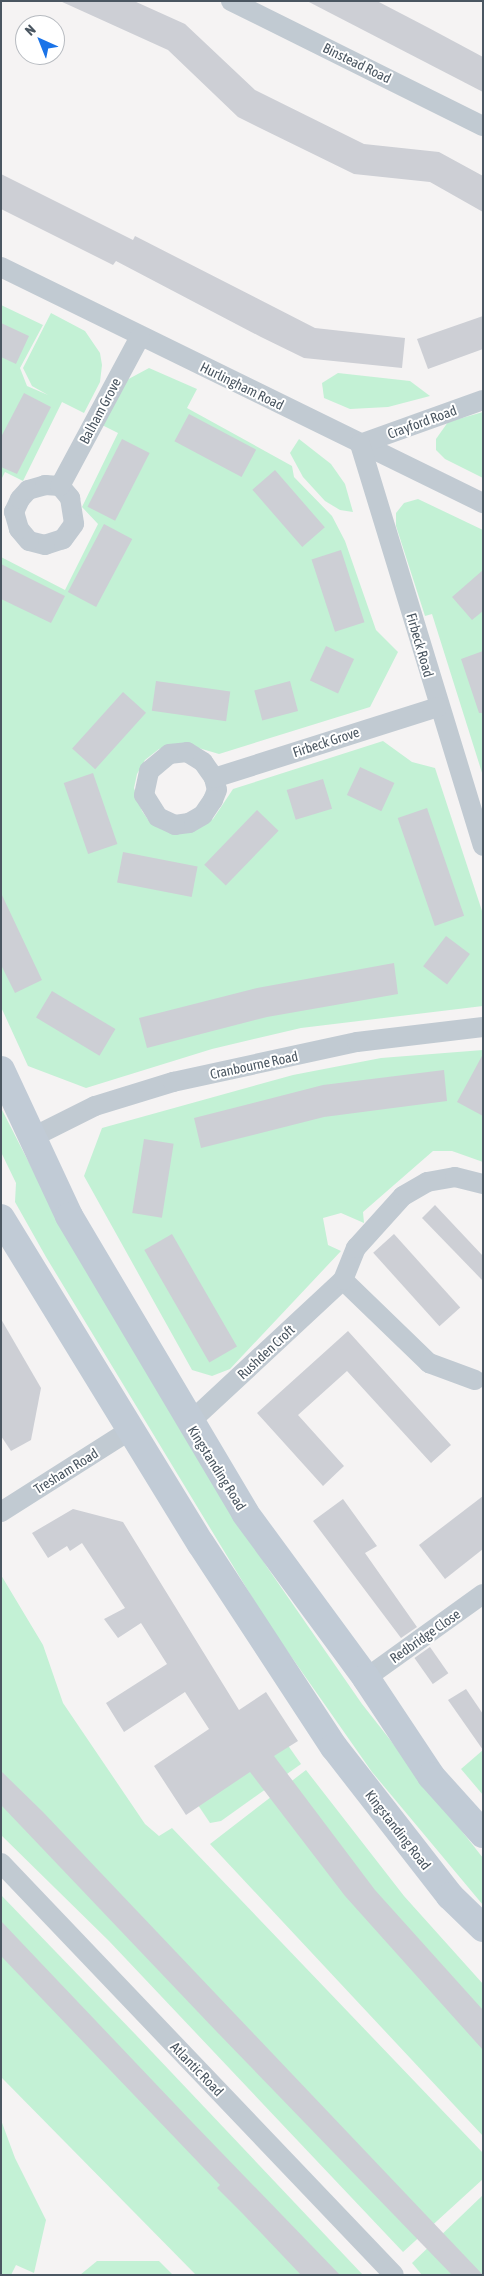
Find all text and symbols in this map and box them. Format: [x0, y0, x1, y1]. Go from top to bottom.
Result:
north arrow [15, 15, 65, 65]
text: N [22, 21, 39, 39]
street label: Binstead Road [320, 39, 394, 87]
street label: Hurlingham Road [198, 359, 286, 413]
street label: Balham Grove [76, 375, 124, 447]
street label: Crayford Road [385, 402, 459, 442]
street label: Firbeck Road [403, 611, 437, 679]
street label: Firbeck Grove [291, 723, 361, 761]
street label: Cranbourne Road [209, 1047, 299, 1083]
street label: Rushden Croft [234, 1321, 298, 1383]
street label: Kingstanding Road [184, 1423, 250, 1513]
street label: Tresham Road [31, 1445, 101, 1497]
street label: Redbridge Close [386, 1606, 464, 1666]
street label: Kingstanding Road [362, 1787, 434, 1873]
street label: Atlantic Road [167, 2038, 227, 2100]

